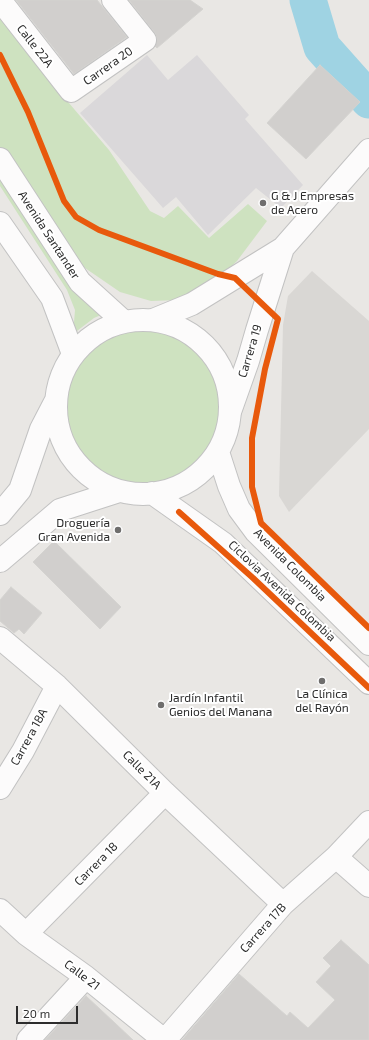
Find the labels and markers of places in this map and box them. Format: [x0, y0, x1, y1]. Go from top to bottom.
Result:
place label: G & J Empresas de Acero [271, 189, 354, 217]
marker: G & J Empresas de Acero [258, 198, 268, 208]
place label: Droguería Gran Avenida [38, 516, 110, 544]
marker: Droguería Gran Avenida [113, 525, 123, 535]
marker: La Clínica del Rayón [317, 676, 327, 686]
place label: La Clínica del Rayón [295, 687, 349, 715]
place label: Jardín Infantil Genios del Manana [169, 691, 272, 719]
marker: Jardín Infantil Genios del Manana [156, 700, 166, 710]

